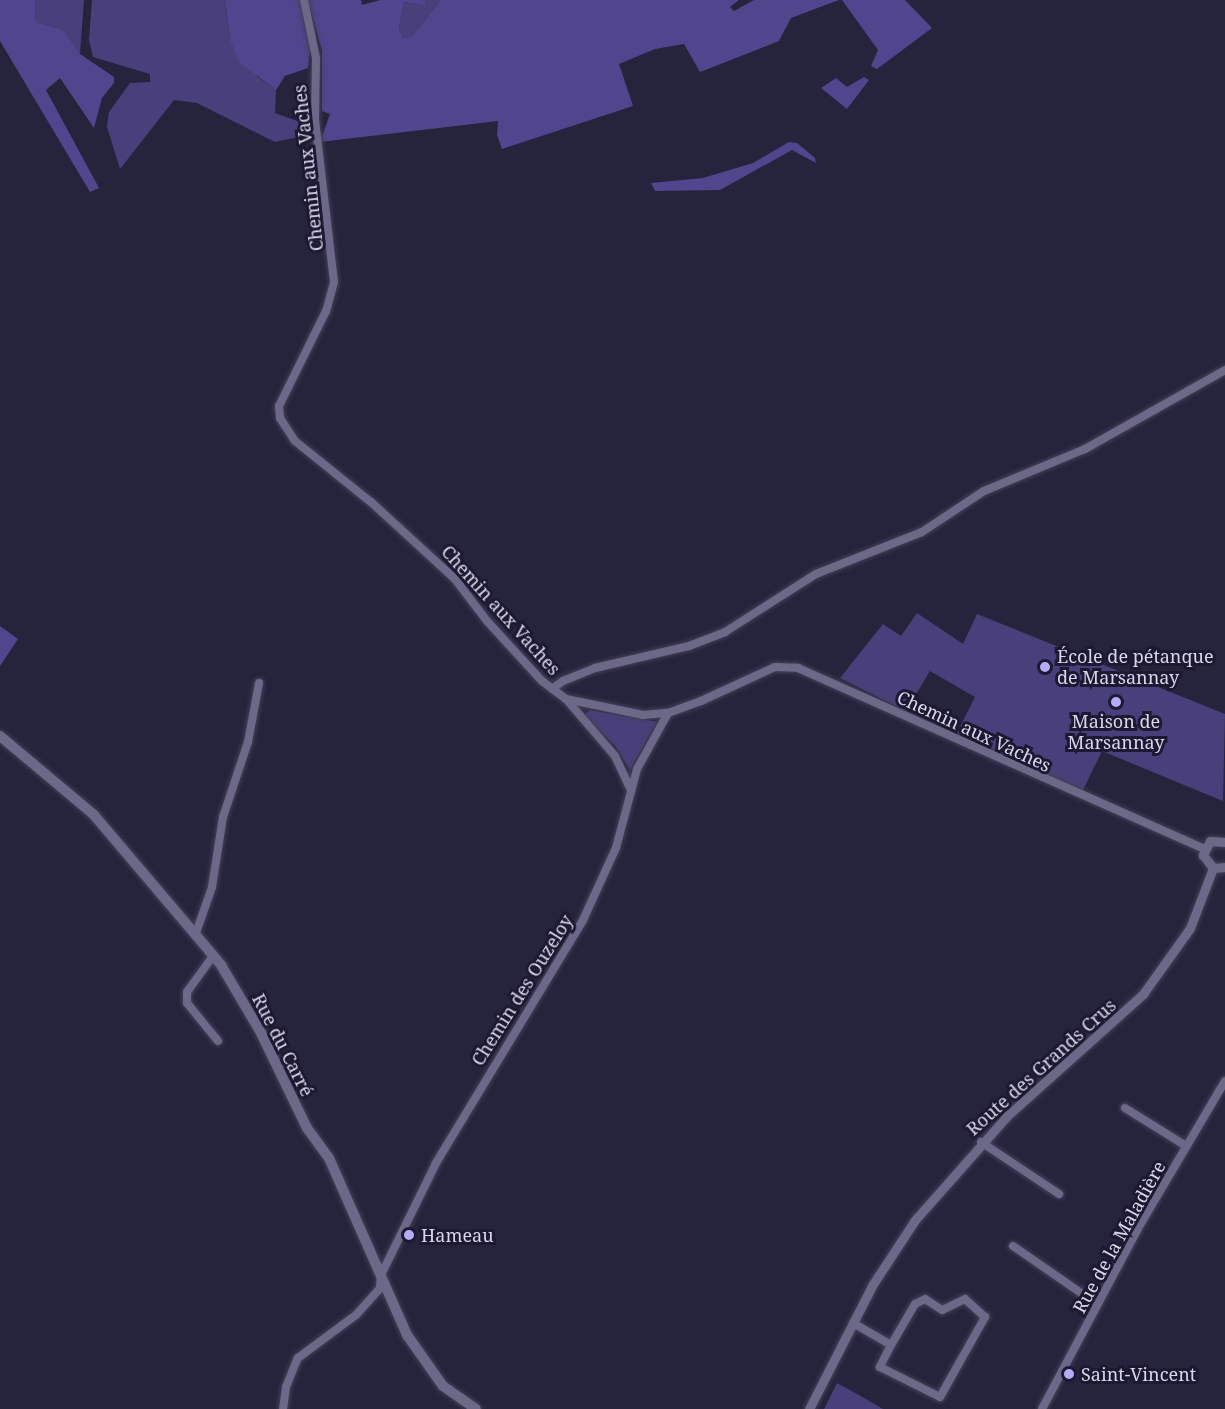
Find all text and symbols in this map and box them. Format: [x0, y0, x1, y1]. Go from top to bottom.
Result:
street label: Chemin aux Vaches [289, 84, 327, 252]
street label: Chemin aux Vaches [437, 541, 565, 679]
place label: École de pétanque de Marsannay [1057, 646, 1214, 688]
marker: École de pétanque de Marsannay [1038, 660, 1052, 674]
street label: Chemin aux Vaches [894, 686, 1054, 776]
marker: Maison de Marsannay [1109, 695, 1123, 709]
place label: Maison de Marsannay [1068, 711, 1164, 754]
street label: Chemin des Ouzeloy [467, 910, 577, 1070]
street label: Rue du Carré [248, 990, 318, 1100]
street label: Route des Grands Crus [962, 994, 1120, 1140]
street label: Rue de la Maladière [1068, 1157, 1170, 1317]
place label: Hameau [421, 1224, 494, 1246]
marker: Hameau [402, 1228, 416, 1242]
place label: Saint-Vincent [1081, 1363, 1196, 1385]
marker: Saint-Vincent [1062, 1367, 1076, 1381]

